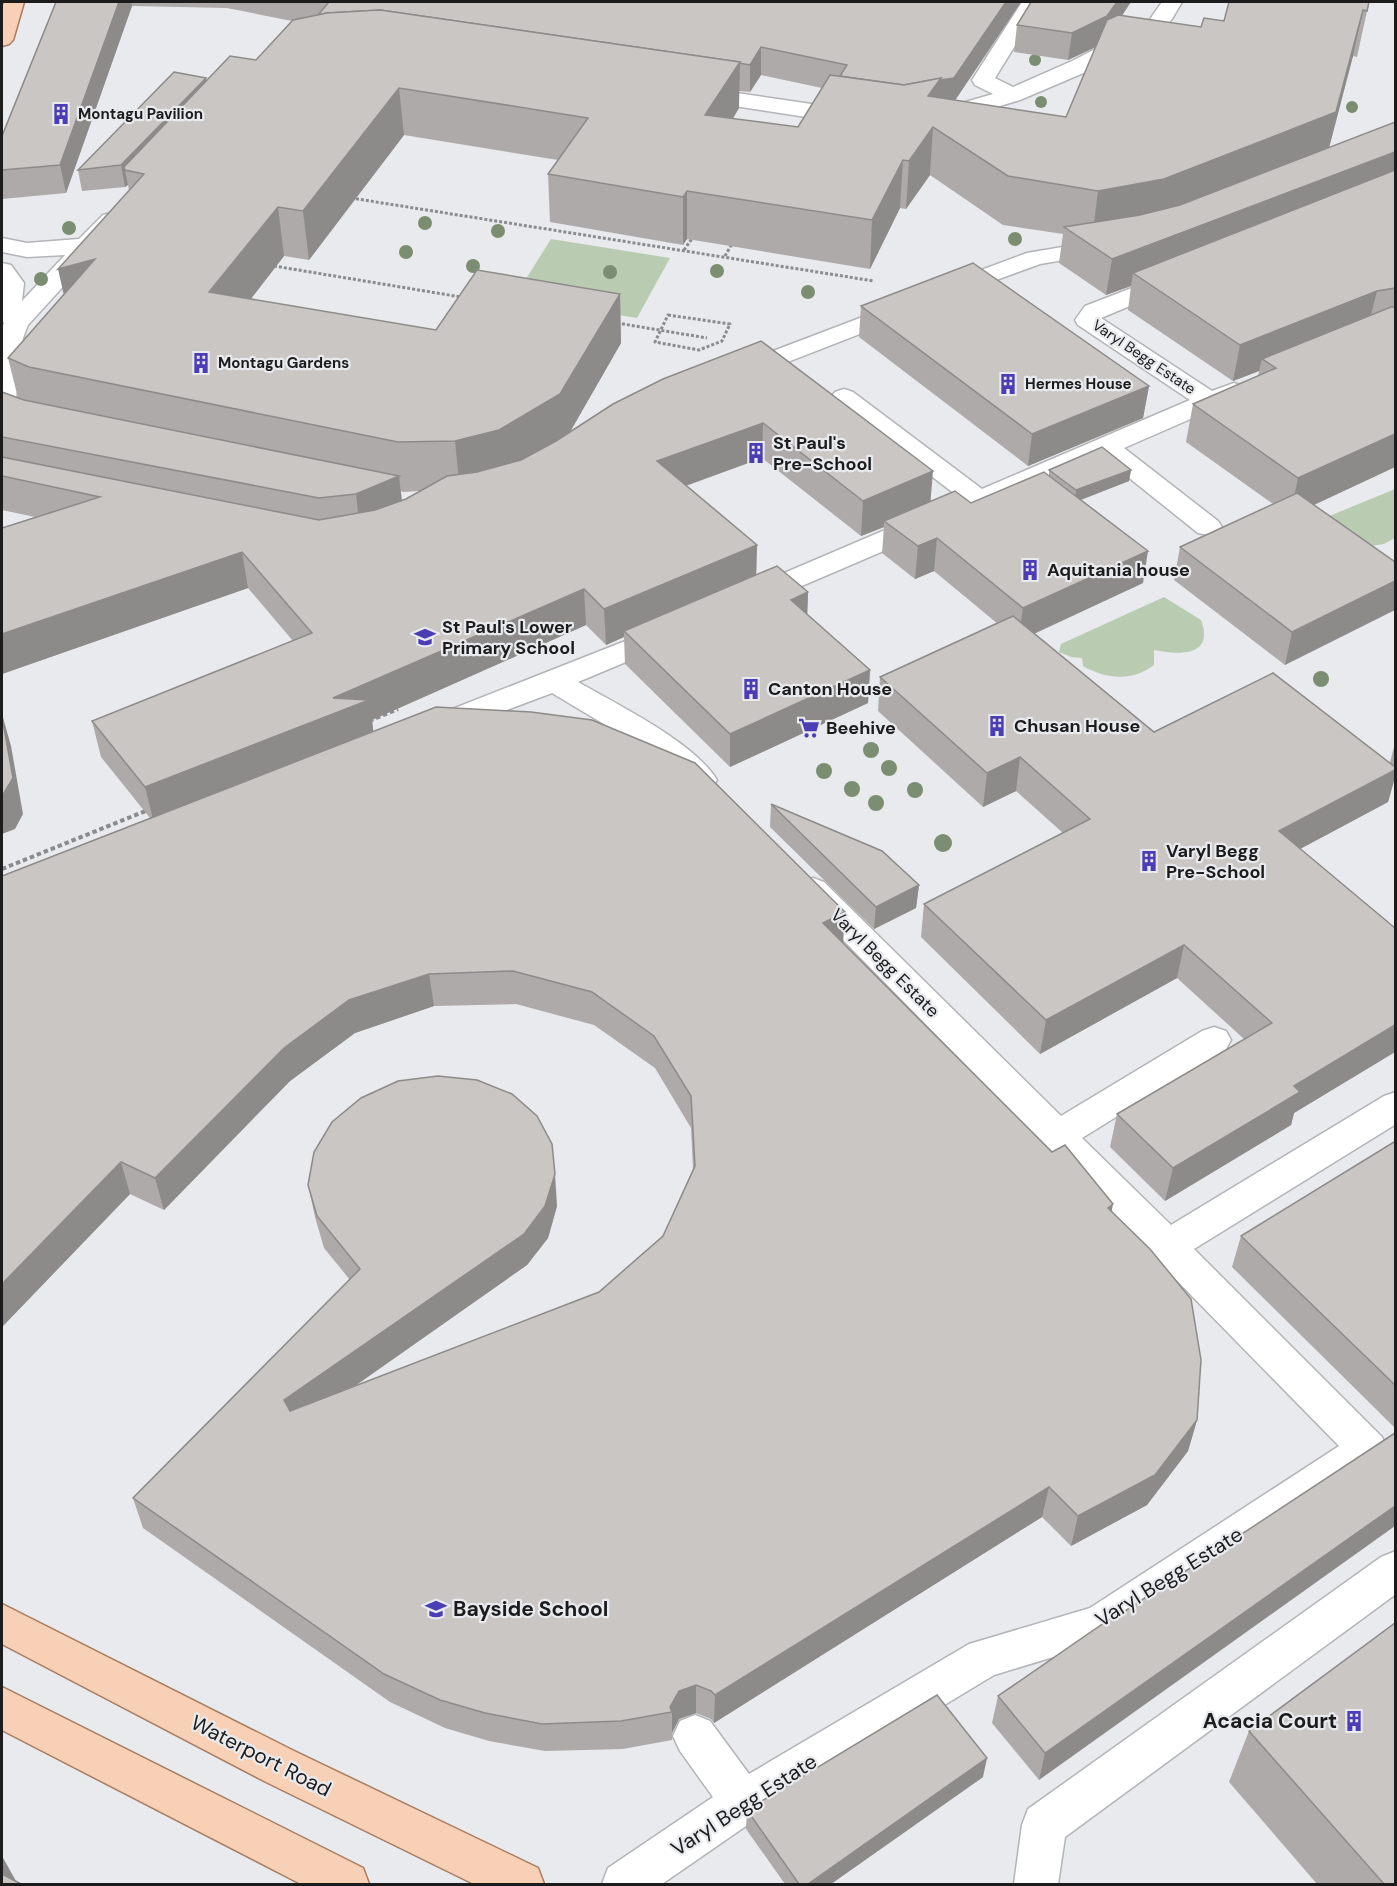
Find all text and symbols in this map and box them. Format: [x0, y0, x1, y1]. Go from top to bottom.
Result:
building icon: Montagu Pavilion [49, 102, 73, 126]
place label: Montagu Pavilion [78, 104, 203, 124]
street label: Varyl Begg Estate [1088, 315, 1200, 399]
building icon: Montagu Gardens [189, 351, 213, 375]
place label: Montagu Gardens [218, 353, 349, 373]
building icon: Hermes House [996, 372, 1020, 396]
place label: Hermes House [1025, 374, 1132, 394]
place label: St Paul's Pre-School [773, 431, 872, 476]
building icon: St Paul's Pre-School [744, 441, 768, 465]
building icon: Aquitania house [1018, 558, 1042, 582]
place label: Aquitania house [1047, 558, 1190, 582]
place label: St Paul's Lower Primary School [442, 615, 575, 660]
school or university icon: St Paul's Lower Primary School [413, 625, 437, 649]
building icon: Canton House [739, 677, 763, 701]
place label: Canton House [768, 677, 892, 701]
building icon: Chusan House [985, 714, 1009, 738]
place label: Chusan House [1014, 714, 1140, 738]
supermarket icon: Beehive [797, 716, 821, 740]
place label: Beehive [826, 716, 896, 740]
place label: Varyl Begg Pre-School [1166, 839, 1265, 884]
building icon: Varyl Begg Pre-School [1137, 849, 1161, 873]
street label: Varyl Begg Estate [825, 903, 945, 1023]
street label: Varyl Begg Estate [1090, 1520, 1248, 1634]
place label: Bayside School [453, 1595, 608, 1623]
school or university icon: Bayside School [424, 1597, 448, 1621]
place label: Acacia Court [1203, 1707, 1337, 1735]
street label: Waterport Road [186, 1709, 336, 1803]
building icon: Acacia Court [1342, 1709, 1366, 1733]
street label: Varyl Begg Estate [666, 1747, 822, 1863]

